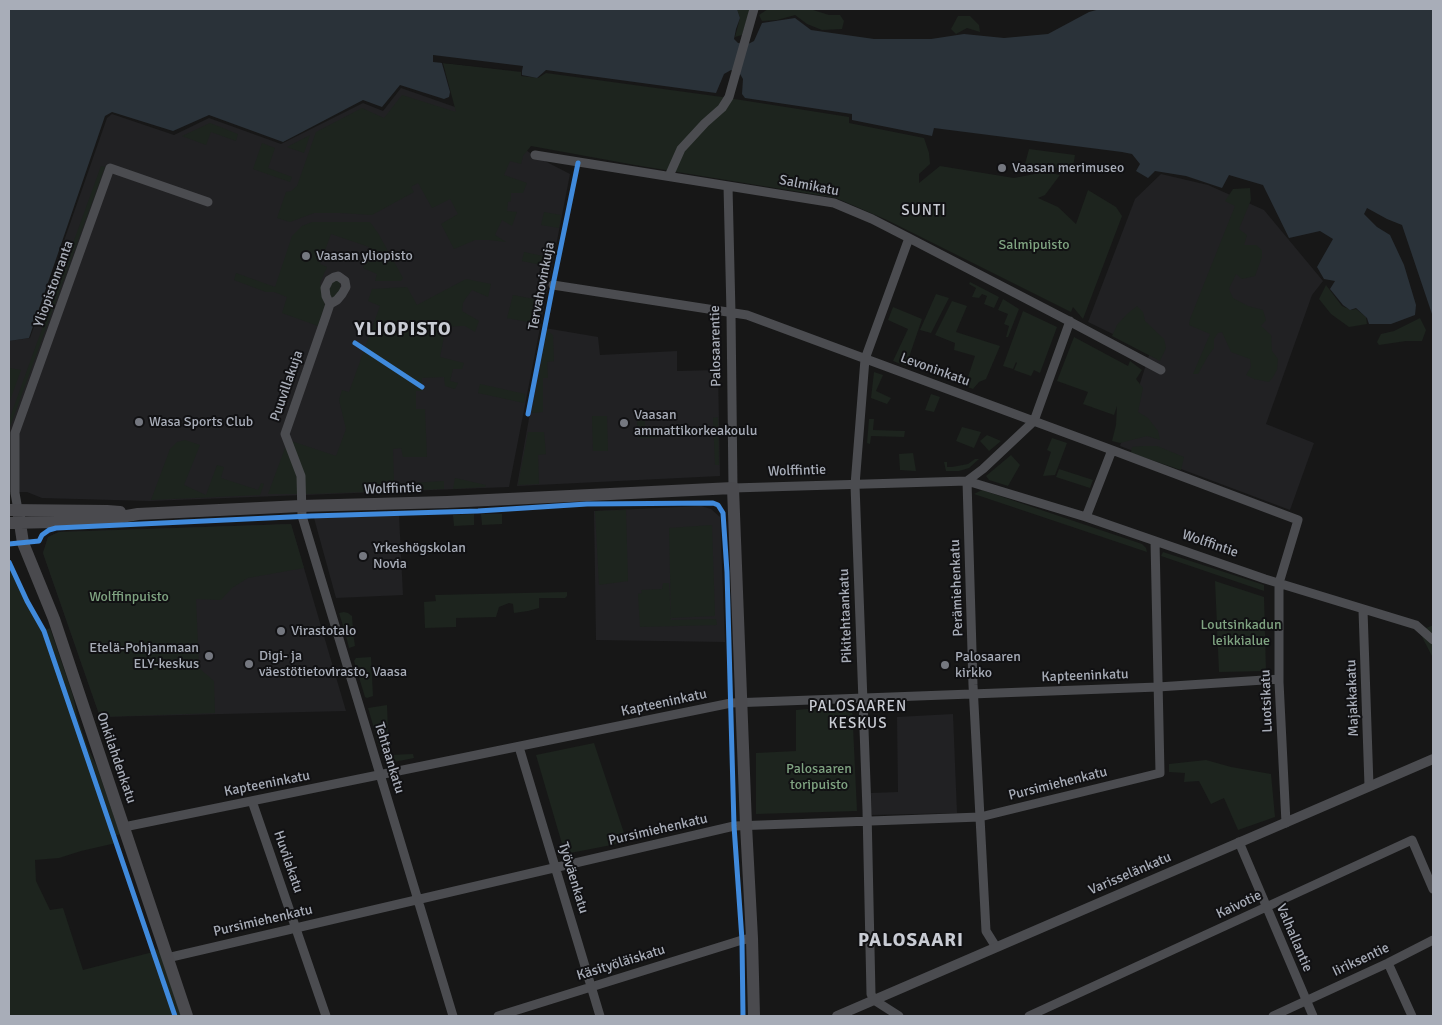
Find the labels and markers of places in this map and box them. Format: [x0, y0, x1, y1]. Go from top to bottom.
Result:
place label: Vaasan merimuseo [1012, 160, 1124, 176]
marker: Vaasan merimuseo [996, 162, 1008, 174]
place label: Vaasan yliopisto [316, 248, 413, 264]
marker: Vaasan yliopisto [300, 250, 312, 262]
place label: Vaasan ammattikorkeakoulu [634, 407, 757, 440]
place label: Wasa Sports Club [149, 414, 253, 430]
marker: Wasa Sports Club [133, 416, 145, 428]
marker: Vaasan ammattikorkeakoulu [618, 417, 630, 429]
place label: Yrkeshögskolan Novia [373, 540, 466, 572]
marker: Yrkeshögskolan Novia [357, 550, 369, 562]
place label: Virastotalo [291, 623, 356, 639]
marker: Virastotalo [275, 625, 287, 637]
place label: Etelä-Pohjanmaan ELY-keskus [89, 640, 199, 672]
place label: Digi- ja väestötietovirasto, Vaasa [259, 648, 407, 680]
place label: Palosaaren kirkko [955, 649, 1021, 682]
marker: Etelä-Pohjanmaan ELY-keskus [203, 650, 215, 662]
marker: Digi- ja väestötietovirasto, Vaasa [243, 658, 255, 670]
marker: Palosaaren kirkko [939, 659, 951, 671]

